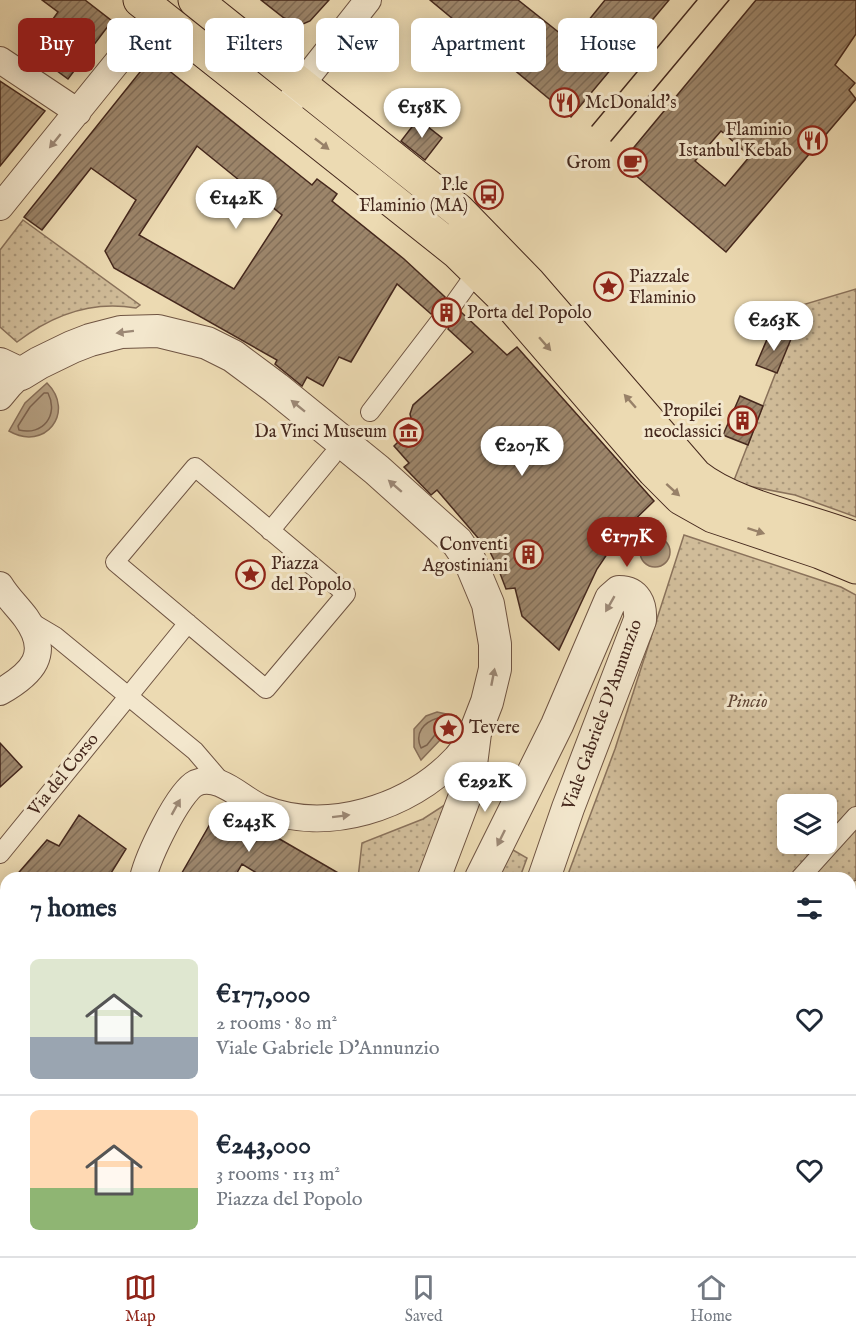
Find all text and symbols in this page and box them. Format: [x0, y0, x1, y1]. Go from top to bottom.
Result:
chip: Buy [18, 18, 95, 72]
chip: Rent [107, 18, 193, 72]
chip: Filters [205, 18, 304, 72]
chip: New [316, 18, 399, 72]
chip: Apartment [411, 18, 546, 72]
chip: House [558, 18, 657, 72]
restaurant icon: McDonald's [548, 87, 580, 119]
pin: €158K [380, 88, 464, 139]
place label: McDonald's [585, 92, 677, 115]
text: €158K [398, 95, 446, 120]
place label: Flaminio Istanbul Kebab [678, 119, 792, 163]
restaurant icon: Flaminio Istanbul Kebab [797, 124, 829, 156]
one-way arrow [48, 133, 61, 149]
one-way arrow [314, 138, 329, 150]
cafe icon: Grom [616, 147, 648, 179]
place label: Grom [566, 152, 611, 175]
place label: P.le Flaminio (MA) [359, 174, 468, 218]
pin: €142K [194, 179, 278, 230]
bus stop icon: P.le Flaminio (MA) [473, 179, 505, 211]
text: €142K [210, 186, 262, 211]
place label: Piazzale Flaminio [629, 266, 696, 310]
place icon: Piazzale Flaminio [592, 271, 624, 303]
building icon: Porta del Popolo [430, 297, 462, 329]
pin: €263K [732, 301, 816, 352]
place label: Porta del Popolo [467, 302, 592, 325]
text: €263K [748, 308, 800, 333]
one-way arrow [115, 328, 134, 337]
one-way arrow [538, 336, 551, 351]
one-way arrow [624, 394, 637, 409]
one-way arrow [290, 399, 306, 412]
place label: Propilei neoclassici [644, 400, 722, 444]
building icon: Propilei neoclassici [727, 405, 759, 437]
museum icon: Da Vinci Museum [392, 416, 424, 448]
place label: Da Vinci Museum [254, 421, 387, 444]
pin: €207K [480, 426, 564, 477]
text: €207K [495, 433, 549, 458]
one-way arrow [388, 480, 403, 493]
one-way arrow [665, 483, 680, 496]
pin: €177K [585, 517, 669, 568]
text: €177K [601, 524, 653, 549]
one-way arrow [747, 527, 765, 536]
place label: Conventi Agostiniani [422, 534, 508, 578]
building icon: Conventi Agostiniani [513, 539, 545, 571]
place label: Piazza del Popolo [271, 553, 352, 597]
place icon: Piazza del Popolo [234, 558, 266, 590]
one-way arrow [604, 596, 615, 612]
street label: Viale Gabriele D'Annunzio [557, 616, 648, 814]
one-way arrow [489, 667, 498, 686]
park label: Pincio [726, 691, 768, 714]
place icon: Tevere [432, 712, 464, 744]
place label: Tevere [469, 717, 520, 740]
street label: Via del Corso [23, 729, 105, 822]
pin: €292K [443, 762, 527, 813]
text: €292K [458, 769, 512, 794]
map controls [777, 794, 837, 854]
button: layers [777, 794, 837, 854]
one-way arrow [171, 799, 181, 816]
pin: €243K [207, 802, 291, 853]
text: €243K [223, 809, 275, 834]
one-way arrow [331, 812, 350, 821]
one-way arrow [496, 829, 506, 846]
text: 7 homes [30, 892, 117, 925]
icon: filters [793, 892, 826, 925]
text: €177,000 [216, 978, 310, 1011]
icon: home [78, 983, 150, 1055]
icon: heart [793, 1003, 826, 1036]
text: 2 rooms · 80 m² [216, 1011, 337, 1036]
text: Viale Gabriele D'Annunzio [216, 1036, 440, 1061]
text: €243,000 [216, 1129, 311, 1162]
icon: home [78, 1134, 150, 1206]
icon: heart [793, 1154, 826, 1187]
text: 3 rooms · 113 m² [216, 1162, 340, 1187]
text: Piazza del Popolo [216, 1187, 362, 1212]
tab: Map [124, 1271, 157, 1327]
tab: Saved [405, 1271, 443, 1327]
tab: Home [690, 1271, 732, 1327]

